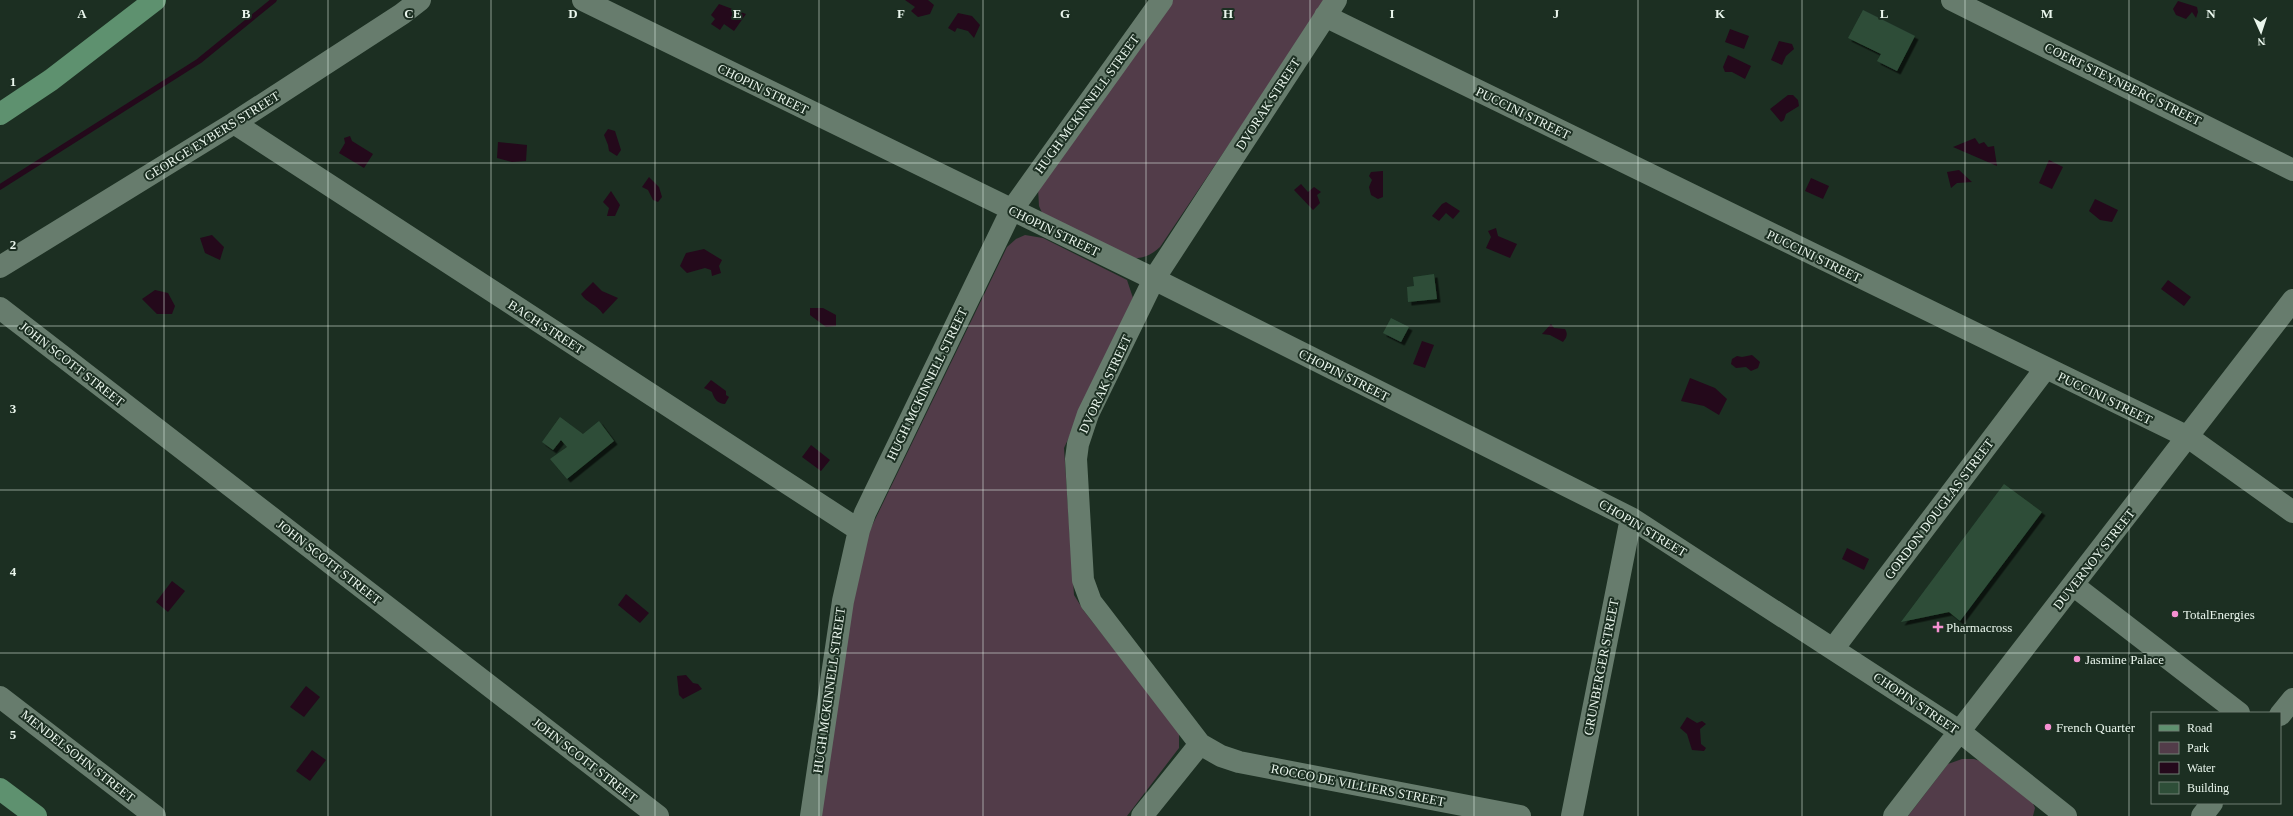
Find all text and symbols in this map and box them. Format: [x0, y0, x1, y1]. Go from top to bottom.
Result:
text: A [77, 6, 87, 21]
text: B [242, 6, 251, 21]
text: C [404, 6, 414, 21]
text: D [568, 6, 578, 21]
text: E [733, 6, 741, 21]
text: F [897, 6, 905, 21]
text: G [1060, 6, 1070, 21]
text: H [1223, 6, 1233, 21]
text: I [1389, 6, 1395, 21]
text: J [1553, 6, 1560, 21]
text: K [1715, 6, 1726, 21]
text: L [1880, 6, 1889, 21]
text: M [2041, 6, 2053, 21]
text: N [2206, 6, 2216, 21]
north arrow [2241, 12, 2281, 52]
street label: HUGH MCKINNELL STREET [1032, 32, 1142, 176]
text: N [2257, 36, 2266, 48]
street label: COERT STEYNBERG STREET [2042, 39, 2204, 129]
street label: DVORAK STREET [1233, 55, 1303, 153]
street label: CHOPIN STREET [715, 60, 811, 118]
text: 1 [10, 74, 16, 89]
street label: PUCCINI STREET [1473, 84, 1573, 142]
street label: GEORGE EYBERS STREET [142, 88, 282, 184]
street label: CHOPIN STREET [1006, 202, 1102, 260]
street label: PUCCINI STREET [1764, 227, 1864, 285]
text: 2 [10, 237, 16, 252]
street label: BACH STREET [505, 297, 587, 357]
street label: HUGH MCKINNELL STREET [883, 305, 971, 463]
street label: JOHN SCOTT STREET [17, 319, 127, 409]
street label: DVORAK STREET [1076, 333, 1134, 435]
street label: CHOPIN STREET [1296, 346, 1392, 404]
street label: PUCCINI STREET [2055, 369, 2155, 427]
text: 3 [10, 401, 17, 416]
street label: GORDON DOUGLAS STREET [1881, 436, 1997, 582]
street label: CHOPIN STREET [1597, 496, 1689, 560]
street label: DUVERNOY STREET [2050, 506, 2138, 612]
street label: JOHN SCOTT STREET [274, 517, 384, 607]
text: 4 [10, 564, 17, 579]
street label: GRUNBERGER STREET [1580, 597, 1622, 737]
street label: HUGH MCKINNELL STREET [810, 606, 848, 774]
place label: TotalEnergies [2183, 607, 2255, 622]
marker: TotalEnergies [2170, 609, 2180, 619]
place label: Pharmacross [1946, 620, 2012, 635]
marker: Pharmacross [1933, 622, 1943, 632]
place label: Jasmine Palace [2085, 652, 2164, 667]
marker: Jasmine Palace [2072, 654, 2082, 664]
street label: CHOPIN STREET [1871, 669, 1961, 737]
street label: MENDELSOHN STREET [18, 707, 138, 805]
legend [2151, 712, 2281, 804]
street label: JOHN SCOTT STREET [530, 715, 640, 805]
place label: French Quarter [2056, 720, 2136, 735]
text: Road [2187, 721, 2212, 735]
marker: French Quarter [2043, 722, 2053, 732]
text: 5 [10, 727, 17, 742]
text: Park [2187, 741, 2209, 755]
street label: ROCCO DE VILLIERS STREET [1270, 761, 1446, 809]
text: Water [2187, 761, 2215, 775]
text: Building [2187, 781, 2229, 795]

